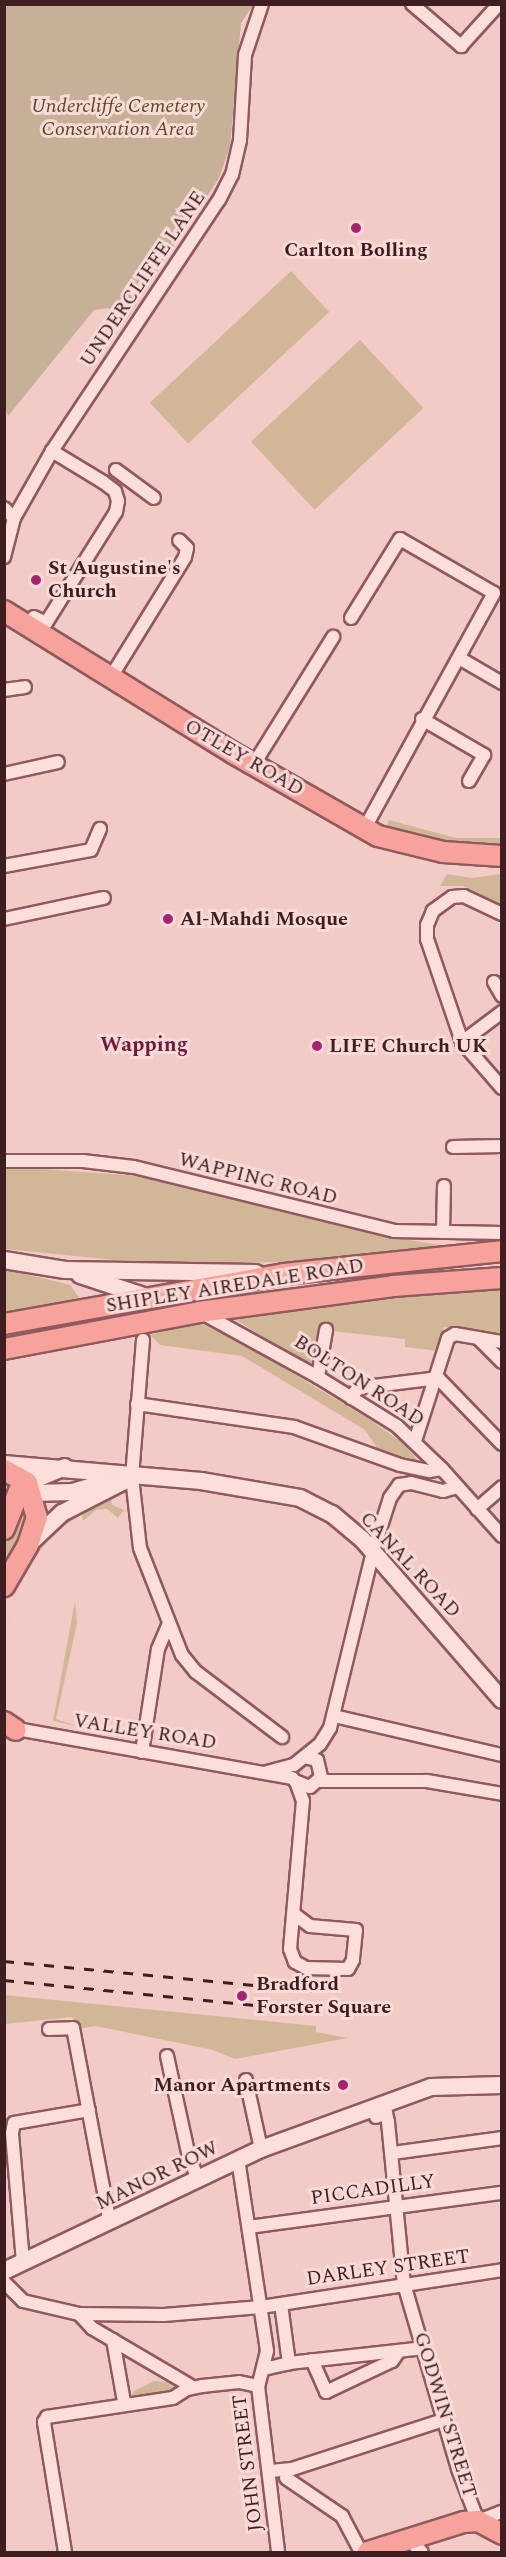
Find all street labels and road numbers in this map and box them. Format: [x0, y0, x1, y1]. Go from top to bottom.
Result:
street label: UNDERCLIFFE LANE [75, 186, 211, 372]
street label: OTLEY ROAD [180, 714, 308, 802]
street label: WAPPING ROAD [176, 1148, 340, 1210]
street label: SHIPLEY AIREDALE ROAD [104, 1254, 366, 1318]
street label: BOLTON ROAD [289, 1330, 429, 1432]
street label: CANAL ROAD [355, 1507, 465, 1623]
street label: VALLEY ROAD [72, 1709, 218, 1755]
street label: MANOR ROW [92, 2136, 222, 2216]
street label: PICCADILLY [309, 2169, 437, 2211]
street label: DARLEY STREET [305, 2245, 471, 2291]
street label: GODWIN STREET [408, 2329, 482, 2501]
street label: JOHN STREET [228, 2393, 268, 2533]

